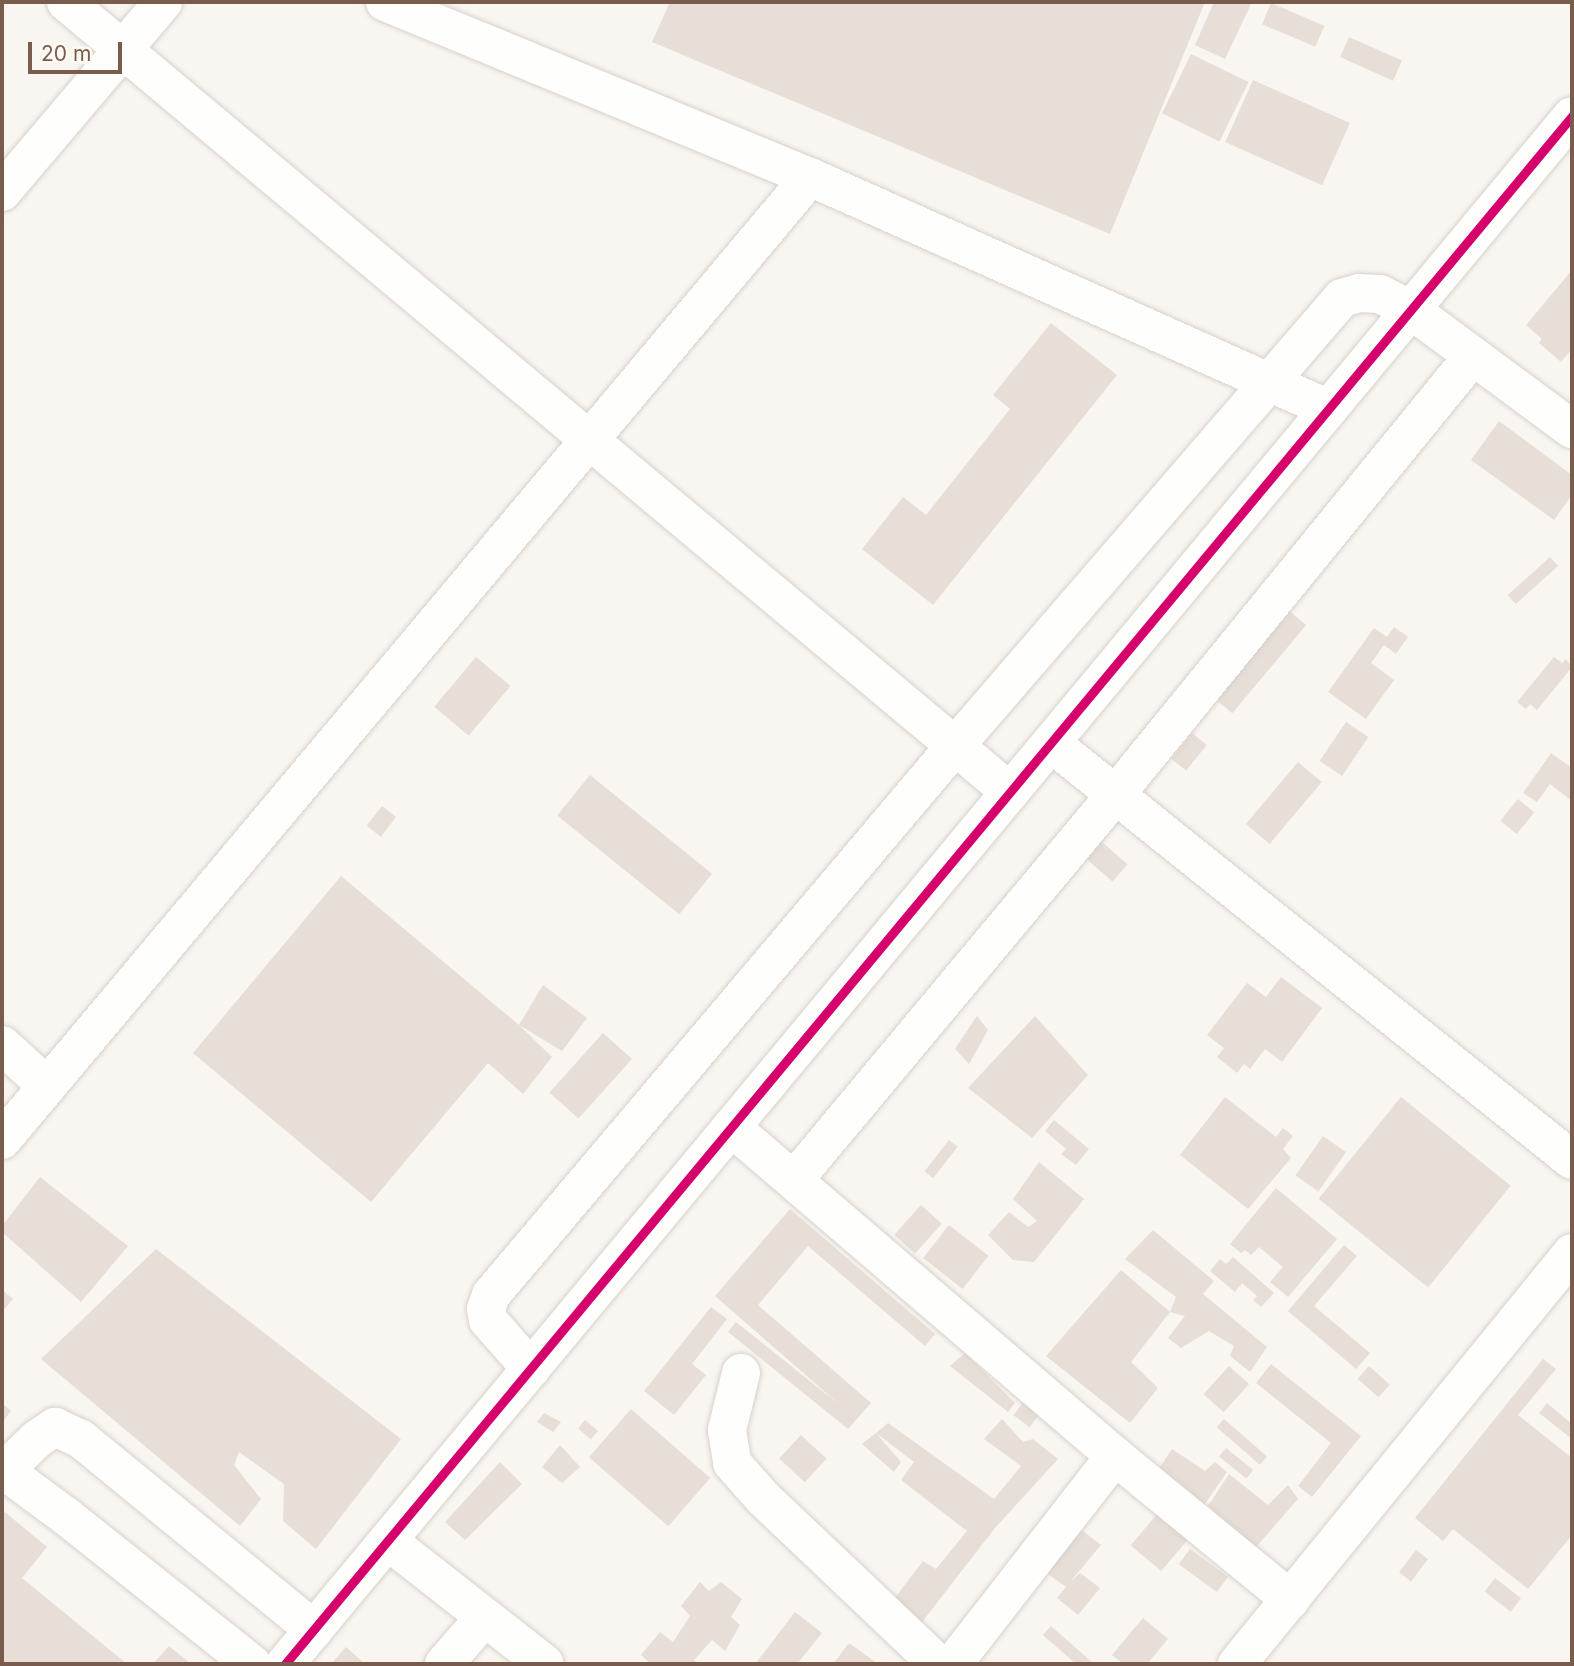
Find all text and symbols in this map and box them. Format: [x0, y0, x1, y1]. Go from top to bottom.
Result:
scale bar [32, 28, 126, 72]
text: 20 m [41, 41, 91, 66]

